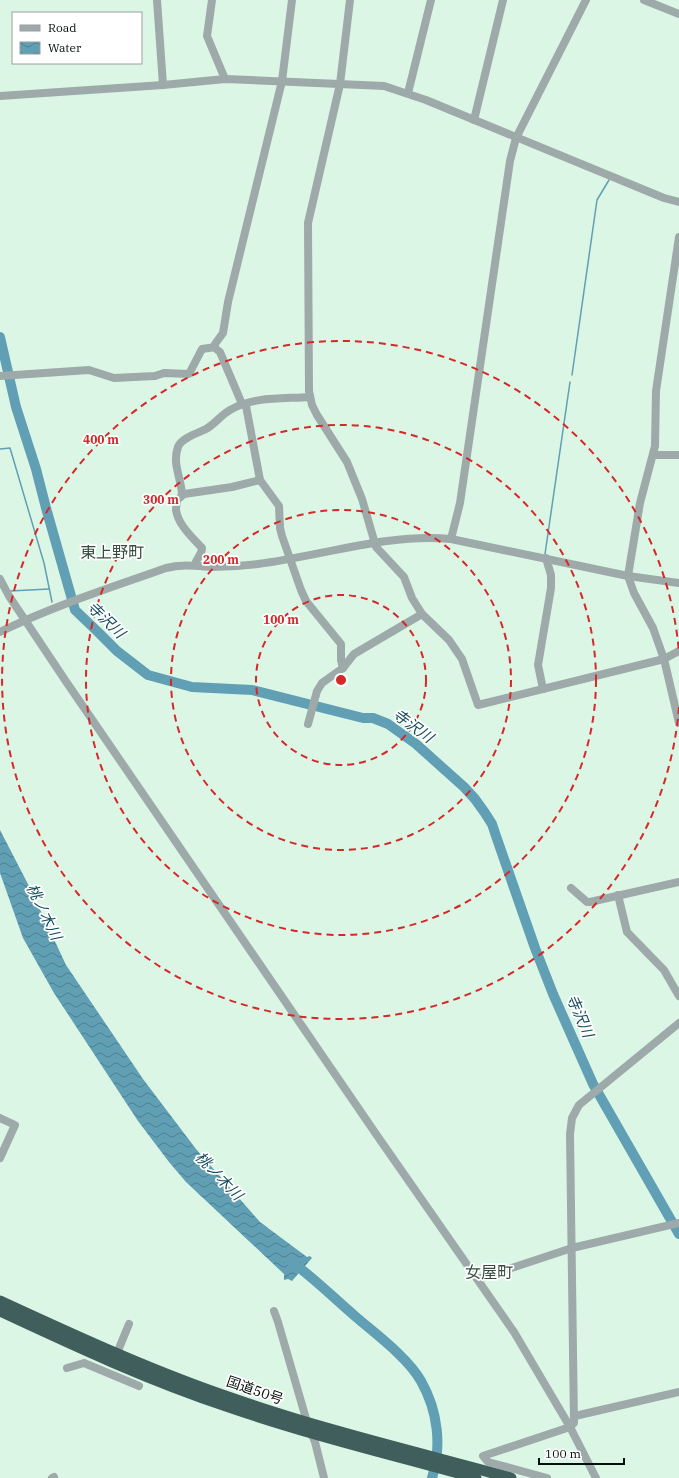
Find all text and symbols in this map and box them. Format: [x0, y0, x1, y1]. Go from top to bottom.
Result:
legend [12, 12, 142, 64]
text: Road [48, 20, 77, 35]
text: Water [48, 40, 82, 55]
text: 400 m [83, 432, 119, 447]
text: 300 m [143, 492, 179, 507]
district label: 東上野町 [80, 542, 144, 562]
text: 200 m [203, 552, 239, 567]
water label: 寺沢川 [84, 597, 131, 643]
text: 100 m [263, 612, 299, 627]
centre of rings [334, 673, 348, 687]
water label: 寺沢川 [390, 705, 439, 748]
water label: 桃ノ木川 [23, 881, 67, 945]
water label: 寺沢川 [563, 991, 599, 1042]
water label: 桃ノ木川 [192, 1147, 248, 1205]
district label: 女屋町 [465, 1262, 513, 1282]
street label: 国道50号 [224, 1372, 286, 1408]
scale bar [539, 1440, 624, 1466]
text: 100 m [545, 1446, 581, 1461]

